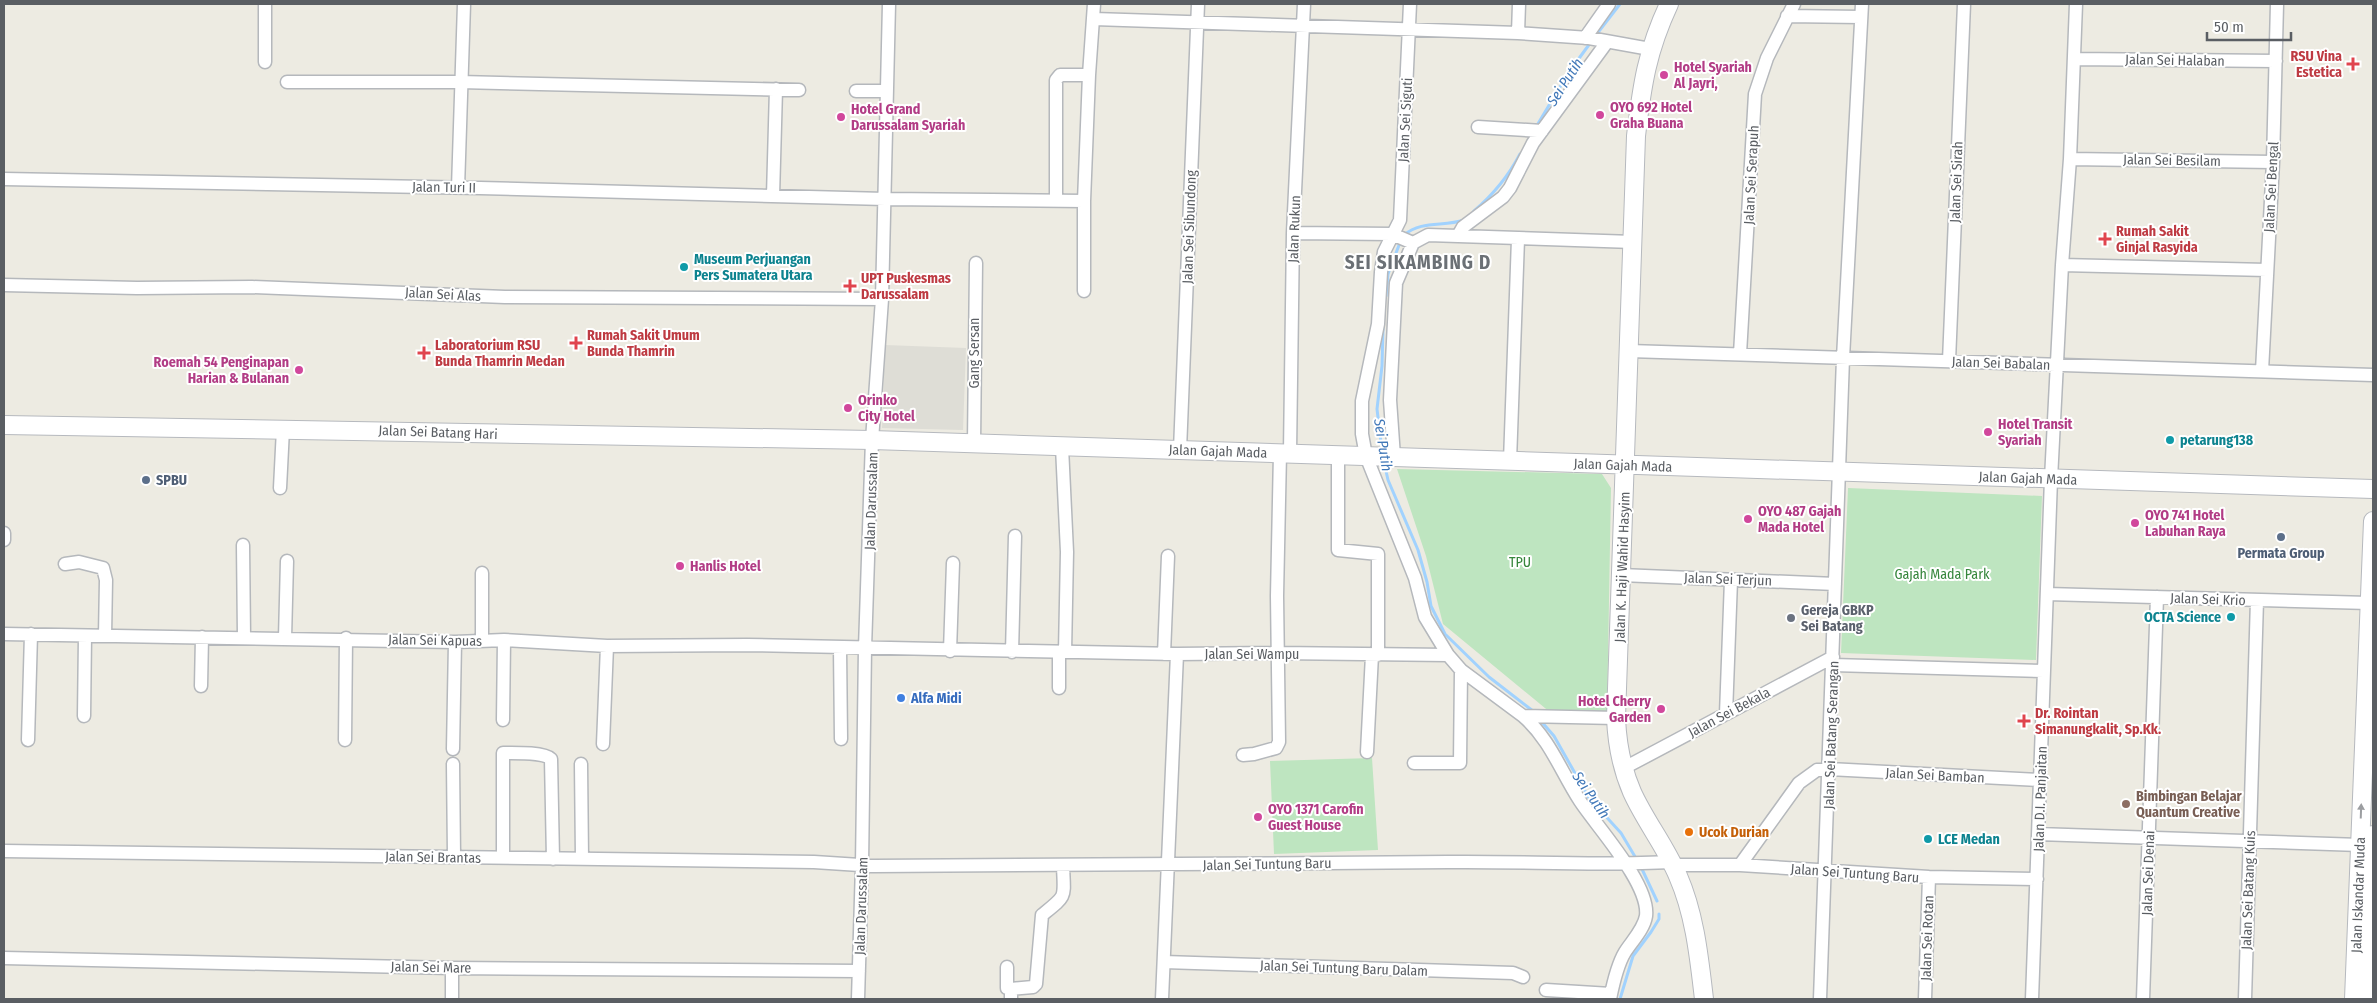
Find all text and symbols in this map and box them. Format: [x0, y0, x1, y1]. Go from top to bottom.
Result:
scale bar [2207, 10, 2291, 42]
text: 50 m [2214, 18, 2244, 36]
place label: RSU Vina Estetica [2291, 48, 2342, 81]
street label: Jalan Sei Halaban [2125, 51, 2225, 70]
water label: Sei Putih [1542, 55, 1587, 110]
marker: RSU Vina Estetica [2346, 57, 2360, 71]
place label: Hotel Syariah Al Jayri, [1673, 59, 1752, 92]
marker: Hotel Syariah Al Jayri, [1658, 69, 1670, 81]
street label: Jalan Sei Siguti [1395, 77, 1416, 163]
place label: OYO 692 Hotel Graha Buana [1610, 99, 1692, 132]
place label: Hotel Grand Darussalam Syariah [851, 101, 965, 134]
marker: OYO 692 Hotel Graha Buana [1594, 109, 1606, 121]
marker: Hotel Grand Darussalam Syariah [835, 111, 847, 123]
street label: Jalan Sei Serapuh [1740, 125, 1763, 225]
street label: Jalan Sei Sirah [1947, 141, 1966, 223]
street label: Jalan Sei Bengal [2261, 141, 2282, 233]
street label: Jalan Sei Besilam [2123, 151, 2221, 170]
street label: Jalan Sei Sibundong [1179, 169, 1200, 284]
street label: Jalan Turi II [412, 178, 476, 197]
street label: Jalan Rukun [1285, 195, 1304, 263]
place label: Rumah Sakit Ginjal Rasyida [2116, 223, 2198, 256]
marker: Rumah Sakit Ginjal Rasyida [2098, 232, 2112, 246]
place label: Museum Perjuangan Pers Sumatera Utara [694, 251, 813, 284]
district label: SEI SIKAMBING D [1345, 251, 1491, 274]
marker: Museum Perjuangan Pers Sumatera Utara [678, 261, 690, 273]
place label: UPT Puskesmas Darussalam [861, 270, 951, 303]
marker: UPT Puskesmas Darussalam [843, 279, 857, 293]
street label: Jalan Sei Alas [405, 284, 481, 305]
street label: Gang Sersan [966, 318, 983, 388]
place label: Rumah Sakit Umum Bunda Thamrin [587, 327, 700, 360]
marker: Rumah Sakit Umum Bunda Thamrin [569, 336, 583, 350]
place label: Laboratorium RSU Bunda Thamrin Medan [435, 337, 565, 370]
marker: Laboratorium RSU Bunda Thamrin Medan [417, 346, 431, 360]
street label: Jalan Sei Babalan [1951, 353, 2051, 374]
place label: Roemah 54 Penginapan Harian & Bulanan [154, 354, 289, 387]
marker: Roemah 54 Penginapan Harian & Bulanan [293, 364, 305, 376]
place label: Orinko City Hotel [858, 392, 915, 425]
marker: Orinko City Hotel [842, 402, 854, 414]
water label: Sei Putih [1370, 416, 1396, 473]
place label: Hotel Transit Syariah [1998, 416, 2074, 449]
street label: Jalan Sei Batang Hari [378, 422, 498, 443]
marker: Hotel Transit Syariah [1982, 426, 1994, 438]
place label: petarung138 [2180, 432, 2254, 449]
marker: petarung138 [2164, 434, 2176, 446]
street label: Jalan Gajah Mada [1168, 441, 1268, 462]
street label: Jalan Darussalam [861, 452, 882, 551]
street label: Jalan Gajah Mada [1573, 455, 1673, 476]
street label: Jalan Gajah Mada [1978, 468, 2078, 489]
place label: SPBU [156, 472, 187, 489]
marker: SPBU [140, 474, 152, 486]
street label: Jalan K. Haji Wahid Hasyim [1611, 491, 1634, 643]
place label: OYO 487 Gajah Mada Hotel [1758, 503, 1841, 536]
place label: OYO 741 Hotel Labuhan Raya [2145, 507, 2226, 540]
marker: OYO 487 Gajah Mada Hotel [1742, 513, 1754, 525]
marker: OYO 741 Hotel Labuhan Raya [2129, 517, 2141, 529]
marker: Permata Group [2275, 531, 2287, 543]
place label: Permata Group [2237, 545, 2325, 562]
park label: TPU [1509, 554, 1531, 571]
place label: Hanlis Hotel [690, 558, 761, 575]
marker: Hanlis Hotel [674, 560, 686, 572]
park label: Gajah Mada Park [1894, 566, 1990, 583]
street label: Jalan Sei Terjun [1684, 569, 1772, 590]
street label: Jalan Sei Krio [2170, 590, 2246, 609]
place label: Gereja GBKP Sei Batang [1801, 602, 1874, 635]
place label: OCTA Science [2144, 609, 2221, 626]
marker: OCTA Science [2225, 611, 2237, 623]
marker: Gereja GBKP Sei Batang [1785, 612, 1797, 624]
street label: Jalan Sei Kapuas [388, 631, 482, 650]
street label: Jalan Sei Wampu [1205, 646, 1299, 663]
street label: Jalan Sei Batang Serangan [1820, 660, 1843, 810]
street label: Jalan Sei Bekala [1685, 684, 1773, 741]
place label: Alfa Midi [910, 690, 962, 707]
marker: Alfa Midi [895, 692, 907, 704]
place label: Hotel Cherry Garden [1578, 693, 1651, 726]
marker: Hotel Cherry Garden [1655, 703, 1667, 715]
place label: Dr. Rointan Simanungkalit, Sp.Kk. [2035, 705, 2161, 738]
marker: Dr. Rointan Simanungkalit, Sp.Kk. [2017, 714, 2031, 728]
street label: Jalan D.I. Panjaitan [2030, 746, 2051, 852]
street label: Jalan Sei Bamban [1885, 764, 1985, 787]
water label: Sei Putih [1568, 767, 1614, 822]
place label: Bimbingan Belajar Quantum Creative [2136, 788, 2243, 821]
marker: Bimbingan Belajar Quantum Creative [2120, 798, 2132, 810]
place label: OYO 1371 Carofin Guest House [1268, 801, 1364, 834]
one-way arrow [2357, 802, 2365, 818]
marker: OYO 1371 Carofin Guest House [1252, 811, 1264, 823]
place label: Ucok Durian [1699, 824, 1769, 841]
marker: Ucok Durian [1683, 826, 1695, 838]
street label: Jalan Sei Denai [2139, 830, 2158, 916]
street label: Jalan Sei Batang Kuis [2238, 830, 2259, 950]
place label: LCE Medan [1938, 831, 2000, 848]
marker: LCE Medan [1922, 833, 1934, 845]
street label: Jalan Iskandar Muda [2348, 837, 2369, 953]
street label: Jalan Sei Brantas [385, 848, 481, 867]
street label: Jalan Sei Tuntung Baru [1202, 855, 1332, 874]
street label: Jalan Darussalam [851, 857, 872, 956]
street label: Jalan Sei Tuntung Baru [1790, 861, 1920, 886]
street label: Jalan Sei Rotan [1918, 895, 1937, 981]
street label: Jalan Sei Tuntung Baru Dalam [1260, 957, 1428, 980]
street label: Jalan Sei Mare [391, 958, 472, 977]

